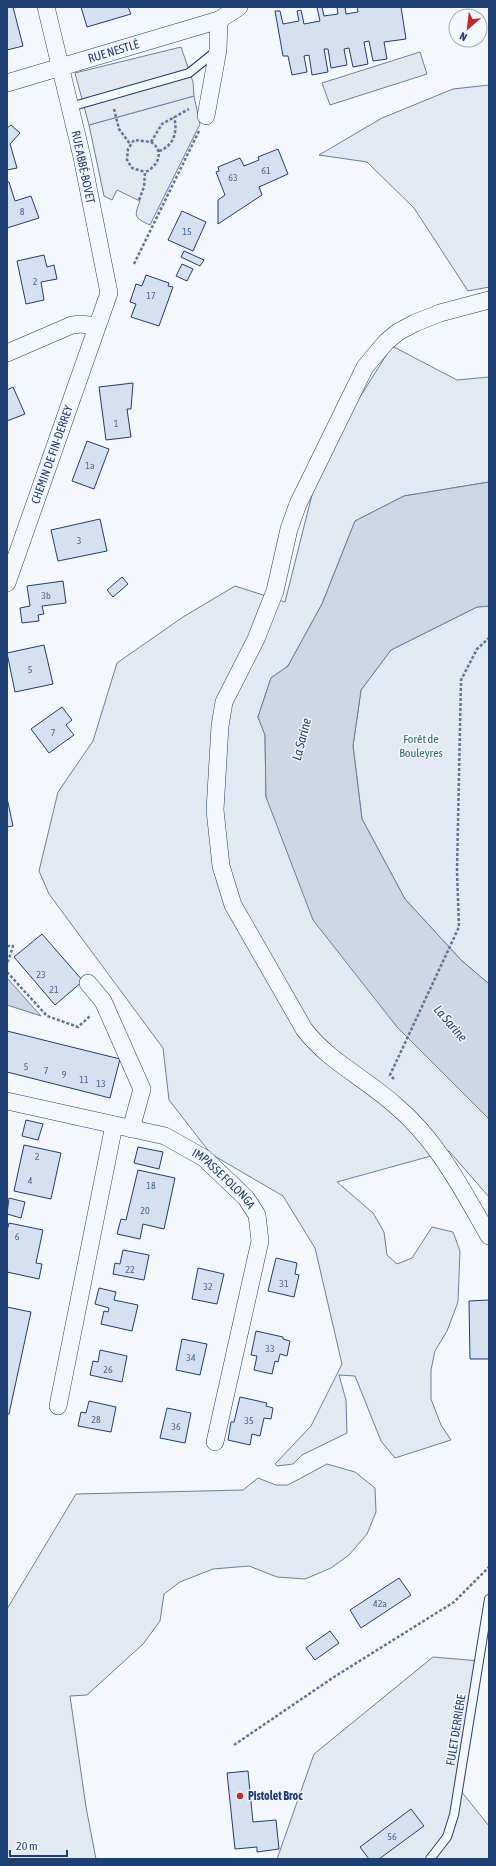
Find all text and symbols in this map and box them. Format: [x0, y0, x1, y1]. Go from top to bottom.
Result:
north arrow [448, 8, 488, 48]
text: N [458, 30, 469, 44]
street label: RUE NESTLÉ [86, 37, 140, 66]
street label: RUE ABBÉ-BOVET [68, 129, 98, 205]
house number: 61 [261, 165, 271, 176]
house number: 63 [228, 172, 238, 183]
house number: 8 [20, 206, 25, 217]
house number: 15 [182, 226, 192, 237]
house number: 2 [33, 276, 38, 287]
house number: 17 [146, 290, 156, 301]
street label: CHEMIN DE FIN-DERREY [28, 403, 76, 506]
house number: 1 [114, 418, 119, 429]
house number: 1a [85, 460, 95, 471]
house number: 3 [77, 535, 82, 546]
house number: 3b [41, 590, 51, 601]
house number: 5 [28, 664, 33, 675]
water label: La Sarine [289, 716, 314, 762]
house number: 7 [51, 727, 56, 738]
park label: Forêt de Bouleyres [399, 732, 443, 760]
house number: 23 [36, 969, 46, 980]
house number: 21 [49, 984, 59, 995]
water label: La Sarine [431, 1002, 471, 1045]
house number: 5 [24, 1061, 29, 1072]
house number: 7 [44, 1065, 49, 1076]
house number: 9 [62, 1069, 67, 1080]
house number: 11 [79, 1074, 89, 1085]
house number: 13 [96, 1078, 106, 1089]
street label: IMPASSE FOLONGA [190, 1146, 258, 1211]
house number: 2 [35, 1151, 40, 1162]
house number: 4 [28, 1175, 33, 1186]
house number: 18 [146, 1180, 156, 1191]
house number: 20 [140, 1205, 150, 1216]
house number: 6 [15, 1231, 20, 1242]
house number: 22 [125, 1264, 135, 1275]
house number: 31 [279, 1278, 289, 1289]
house number: 32 [203, 1281, 213, 1292]
house number: 33 [265, 1343, 275, 1354]
house number: 34 [186, 1352, 196, 1363]
house number: 26 [103, 1364, 113, 1375]
house number: 28 [91, 1414, 101, 1425]
house number: 35 [244, 1415, 254, 1426]
house number: 36 [171, 1421, 181, 1432]
house number: 42a [373, 1598, 387, 1609]
street label: FULET DERRIÈRE [443, 1693, 469, 1767]
place label: Pistolet Broc [248, 1789, 303, 1803]
marker: Pistolet Broc [235, 1791, 245, 1801]
house number: 56 [387, 1831, 397, 1842]
scale bar [10, 1832, 67, 1858]
text: 20 m [16, 1839, 38, 1853]

